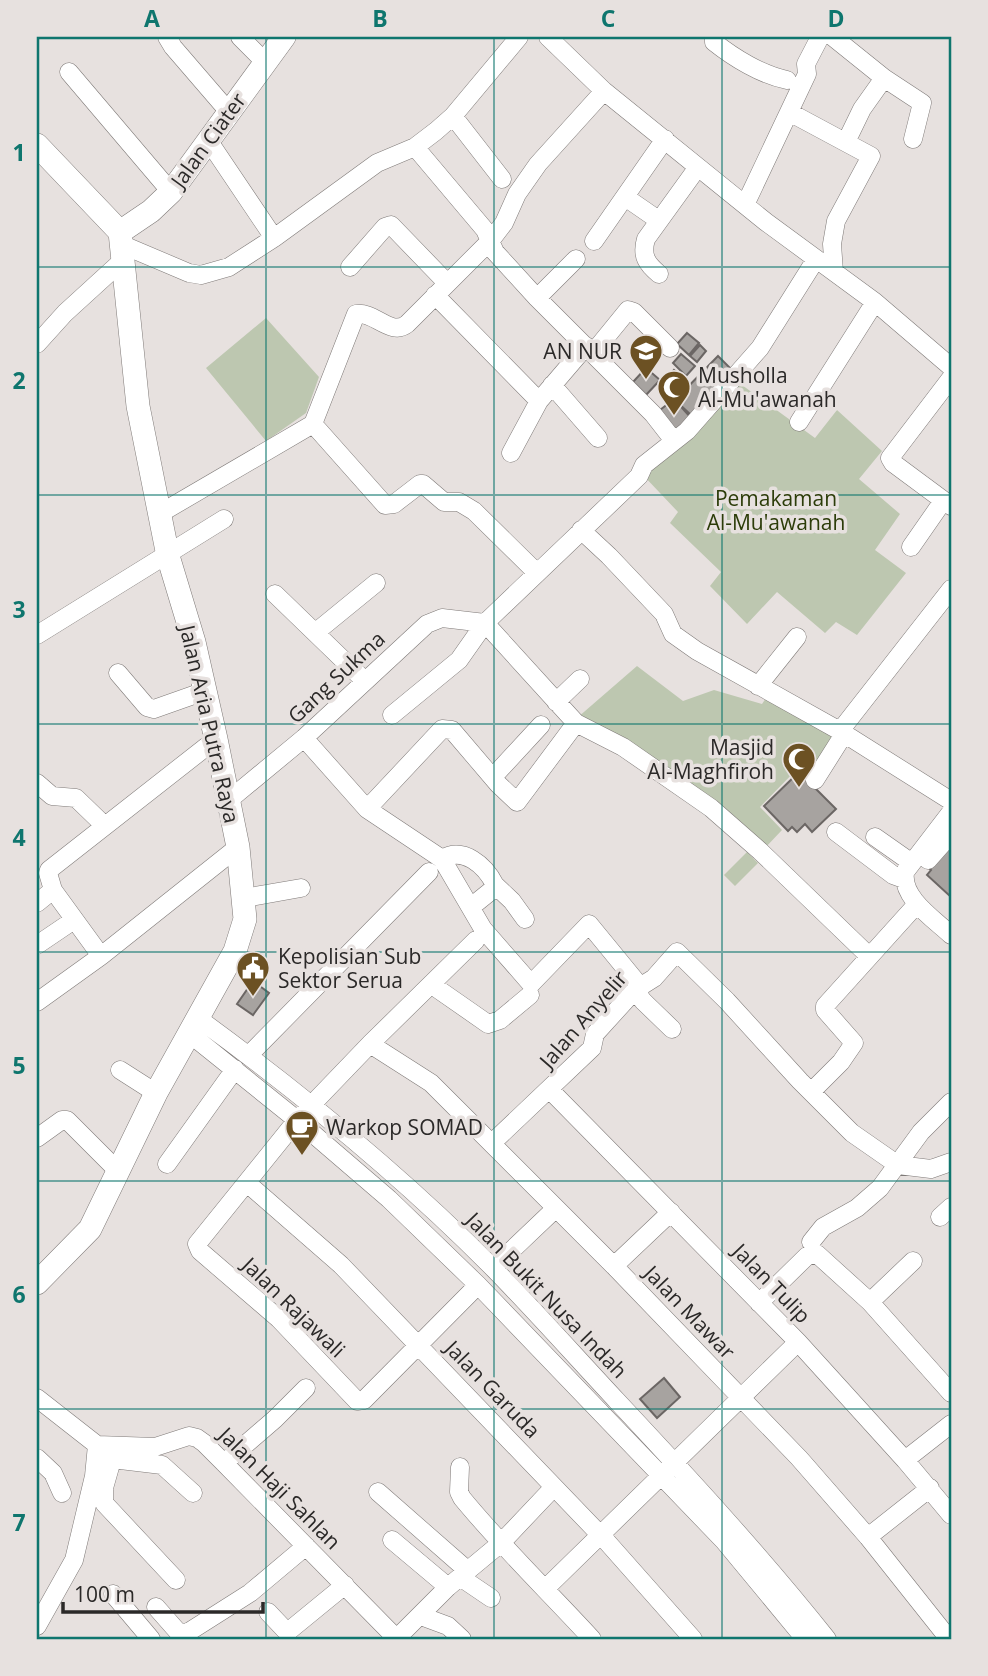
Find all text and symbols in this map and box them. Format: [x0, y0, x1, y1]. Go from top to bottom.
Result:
text: A [144, 2, 160, 34]
text: B [372, 2, 388, 34]
text: C [601, 2, 615, 34]
text: D [827, 2, 845, 34]
street label: Jalan Ciater [163, 87, 252, 195]
text: 1 [12, 136, 26, 168]
school or university icon: AN NUR [627, 332, 665, 381]
place label: AN NUR [543, 337, 622, 365]
place label: Musholla Al-Mu'awanah [698, 361, 837, 413]
text: 2 [12, 364, 26, 396]
mosque icon: Musholla Al-Mu'awanah [655, 368, 693, 417]
park label: Pemakaman Al-Mu'awanah [707, 484, 845, 536]
text: 3 [12, 593, 26, 625]
street label: Jalan Aria Putra Raya [173, 620, 246, 826]
street label: Gang Sukma [281, 625, 391, 729]
place label: Masjid Al-Maghfiroh [647, 733, 774, 785]
mosque icon: Masjid Al-Maghfiroh [780, 740, 818, 789]
text: 4 [12, 821, 26, 853]
place label: Kepolisian Sub Sektor Serua [278, 942, 421, 994]
public building icon: Kepolisian Sub Sektor Serua [234, 949, 272, 998]
street label: Jalan Anyelir [532, 964, 633, 1075]
text: 5 [12, 1049, 26, 1081]
cafe icon: Warkop SOMAD [283, 1108, 321, 1157]
place label: Warkop SOMAD [326, 1113, 483, 1141]
street label: Jalan Bukit Nusa Indah [459, 1205, 634, 1384]
street label: Jalan Tulip [726, 1236, 817, 1329]
street label: Jalan Rajawali [235, 1249, 351, 1363]
street label: Jalan Mawar [637, 1258, 742, 1365]
text: 6 [12, 1278, 26, 1310]
street label: Jalan Garuda [438, 1333, 547, 1444]
street label: Jalan Haji Sahlan [211, 1419, 347, 1555]
text: 7 [12, 1506, 26, 1538]
scale bar [63, 1571, 262, 1615]
text: 100 m [74, 1580, 135, 1608]

